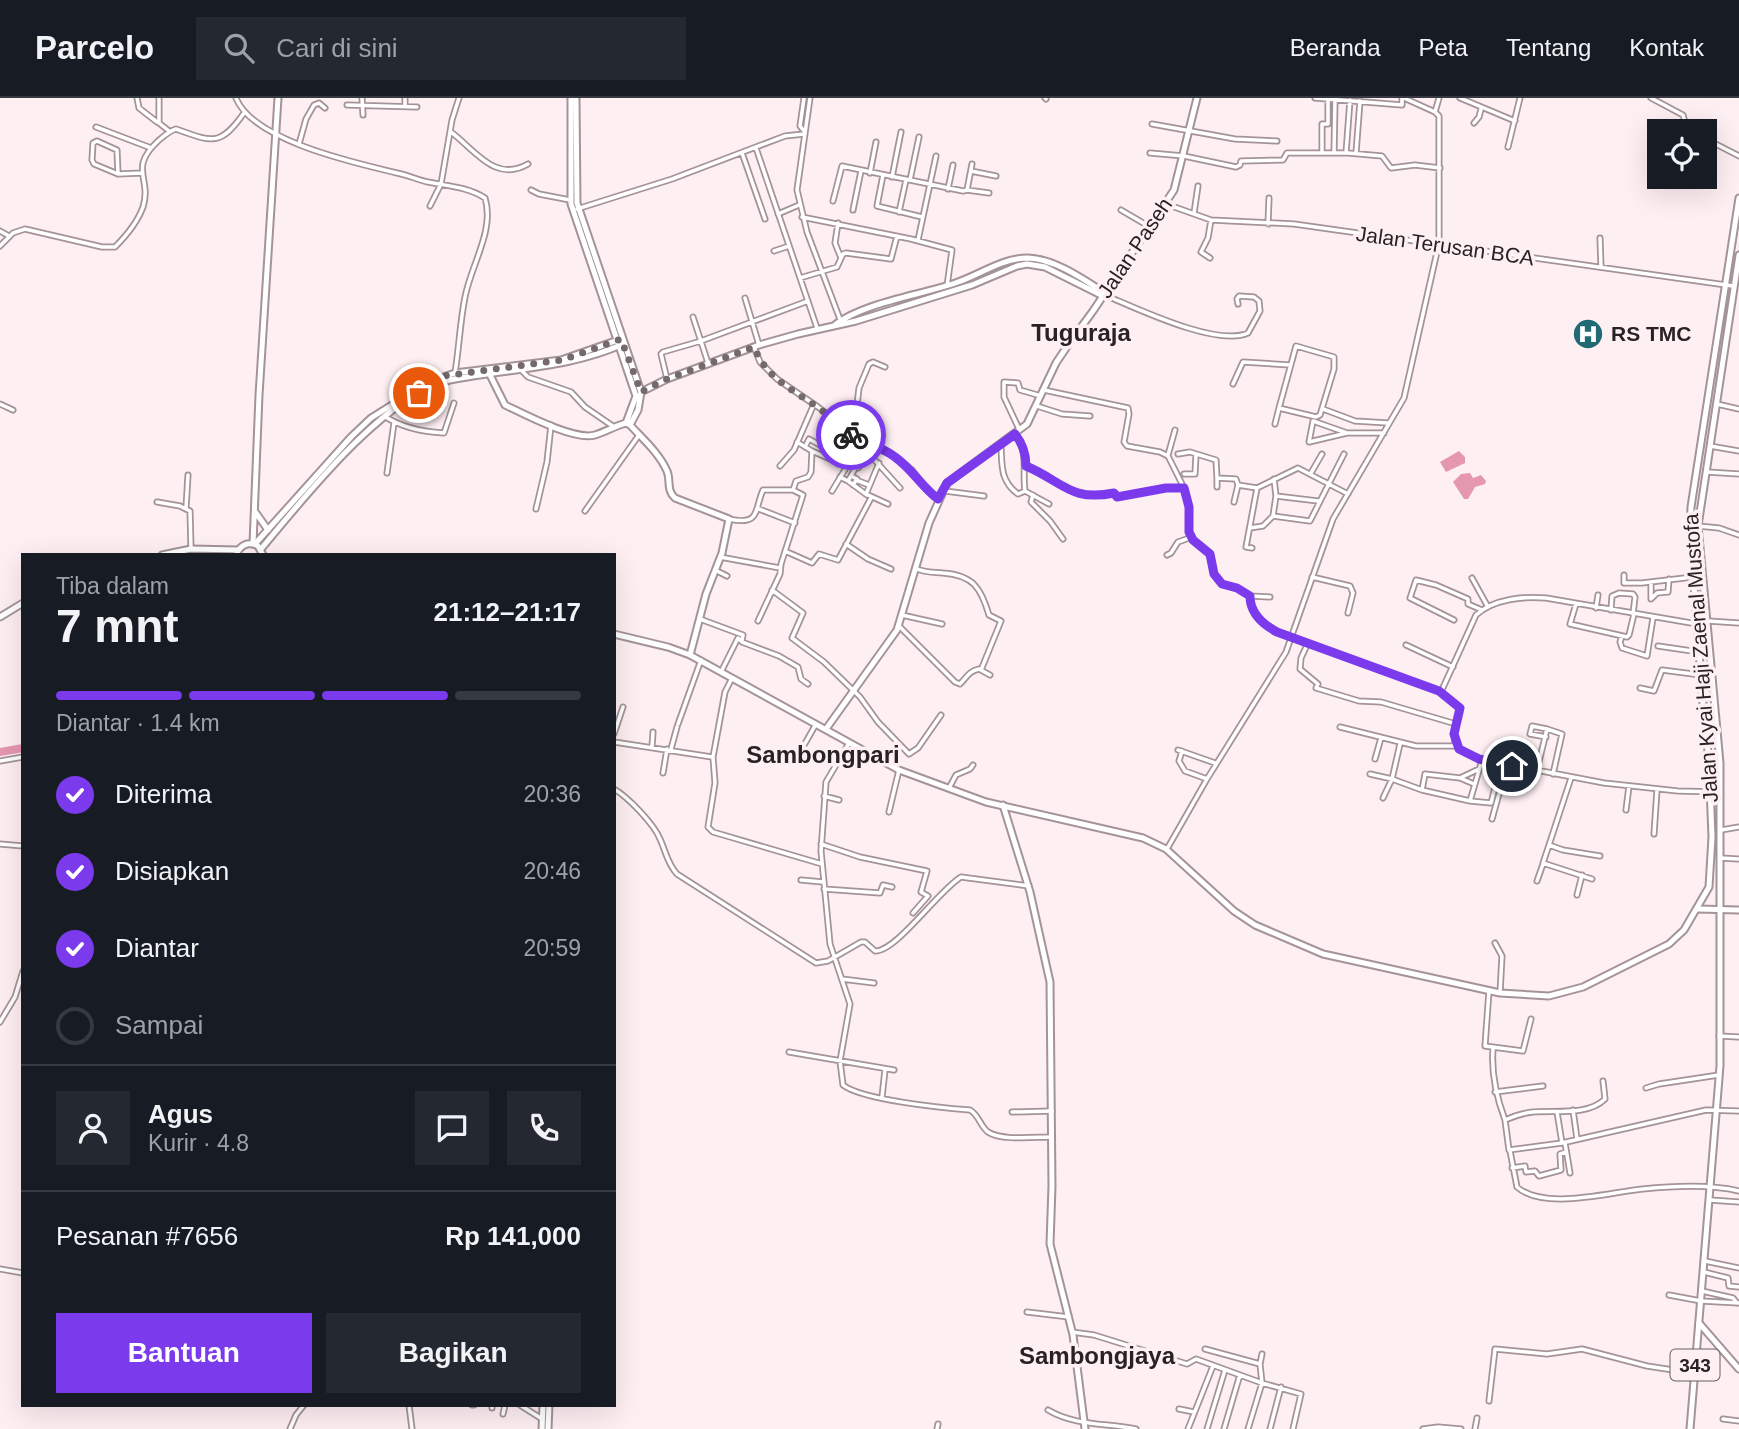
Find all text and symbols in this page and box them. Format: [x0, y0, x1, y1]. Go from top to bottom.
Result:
search box [196, 17, 686, 80]
text: Parcelo [35, 29, 154, 66]
icon: search [220, 29, 258, 67]
text: Cari di sini [276, 33, 398, 63]
text: Beranda [1290, 34, 1381, 61]
text: Peta [1419, 34, 1468, 61]
text: Tentang [1506, 34, 1591, 61]
text: Kontak [1629, 34, 1704, 61]
map controls [1647, 119, 1717, 189]
button: locate [1647, 119, 1717, 189]
street label: Jalan Paseh [1093, 193, 1176, 302]
street label: Jalan Terusan BCA [1355, 222, 1535, 269]
hospital icon: RS TMC [1571, 317, 1605, 351]
district label: Tuguraja [1031, 319, 1131, 346]
place label: RS TMC [1611, 322, 1692, 345]
pin [389, 363, 449, 423]
icon: bag [400, 374, 438, 412]
courier [816, 400, 886, 470]
icon: bike [832, 416, 870, 454]
street label: Jalan Kyai Haji Zaenal Mustofa [1679, 513, 1722, 803]
text: Tiba dalam [56, 573, 169, 599]
text: 21:12–21:17 [434, 597, 581, 627]
text: 7 mnt [56, 600, 179, 652]
text: Diantar · 1.4 km [56, 710, 220, 736]
pin [1482, 736, 1542, 796]
district label: Sambongpari [746, 741, 900, 768]
icon: home [1493, 747, 1531, 785]
icon: check [56, 776, 94, 814]
text: Diterima [115, 779, 212, 809]
text: 20:36 [523, 781, 581, 807]
icon: check [56, 853, 94, 891]
text: Disiapkan [115, 856, 229, 886]
text: 20:46 [523, 858, 581, 884]
icon: check [56, 930, 94, 968]
text: Diantar [115, 933, 199, 963]
text: 20:59 [523, 935, 581, 961]
text: Sampai [115, 1010, 203, 1040]
button: person [56, 1091, 130, 1165]
button: chat [415, 1091, 489, 1165]
button: phone [507, 1091, 581, 1165]
text: Agus [148, 1099, 213, 1129]
text: Kurir · 4.8 [148, 1130, 249, 1156]
text: Pesanan #7656 [56, 1221, 238, 1251]
text: Rp 141,000 [445, 1221, 581, 1251]
button: Bantuan [56, 1313, 312, 1393]
button: Bagikan [326, 1313, 581, 1393]
district label: Sambongjaya [1019, 1342, 1176, 1369]
road number: 343 [1670, 1350, 1720, 1380]

